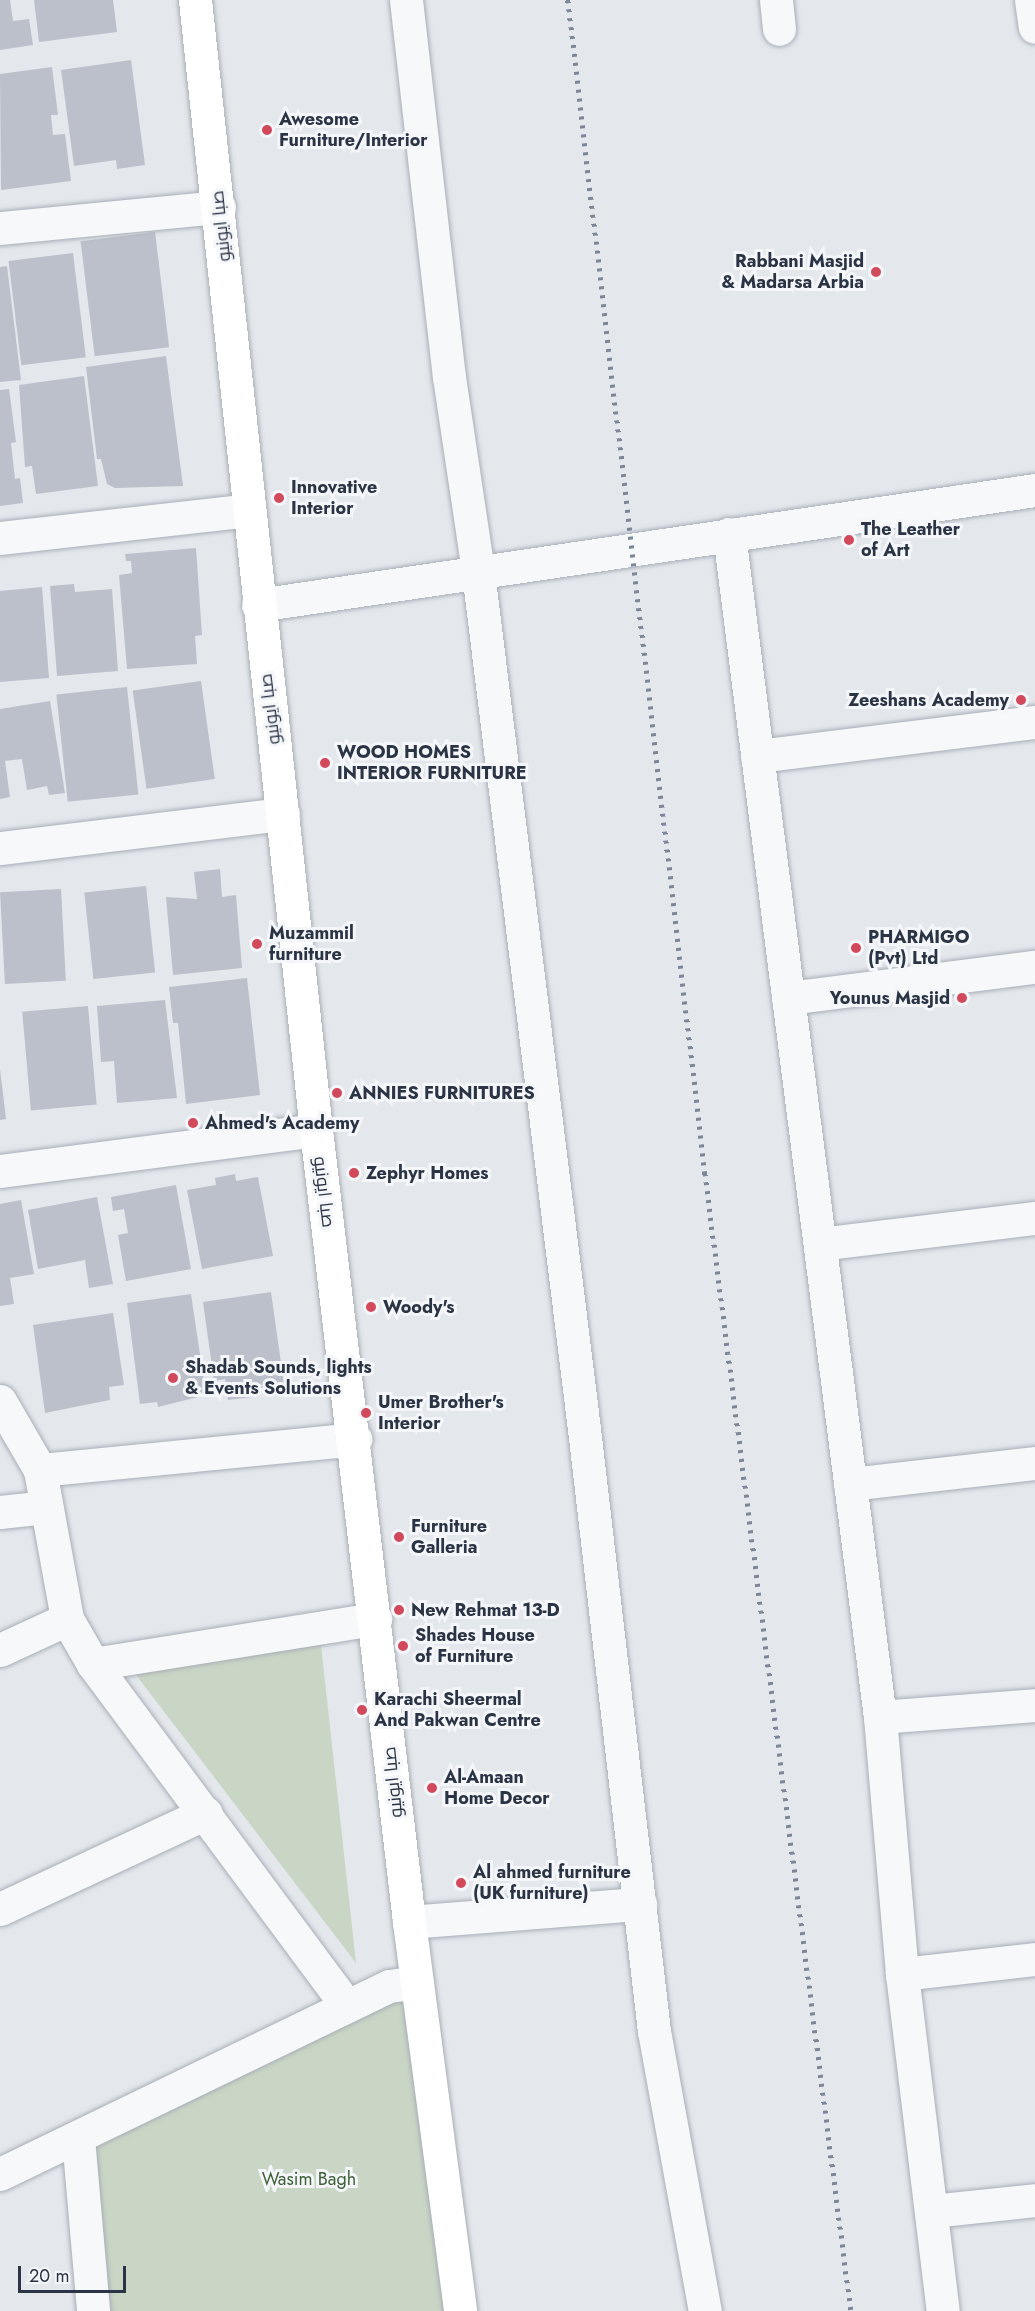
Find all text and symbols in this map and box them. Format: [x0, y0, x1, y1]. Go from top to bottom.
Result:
place label: Awesome Furniture/Interior [279, 109, 428, 152]
marker: Awesome Furniture/Interior [260, 123, 274, 137]
street label: صبا ایونیو [207, 189, 235, 263]
place label: Rabbani Masjid & Madarsa Arbia [721, 251, 864, 294]
marker: Rabbani Masjid & Madarsa Arbia [869, 265, 883, 279]
place label: Innovative Interior [291, 477, 377, 520]
marker: Innovative Interior [272, 491, 286, 505]
place label: The Leather of Art [861, 519, 960, 562]
marker: The Leather of Art [842, 533, 856, 547]
street label: صبا ایونیو [255, 672, 285, 746]
place label: Zeeshans Academy [848, 689, 1009, 711]
marker: Zeeshans Academy [1014, 693, 1028, 707]
place label: WOOD HOMES INTERIOR FURNITURE [337, 742, 527, 784]
marker: WOOD HOMES INTERIOR FURNITURE [318, 756, 332, 770]
place label: Muzammil furniture [269, 923, 354, 966]
place label: PHARMIGO (Pvt) Ltd [868, 927, 969, 970]
marker: Muzammil furniture [250, 937, 264, 951]
marker: PHARMIGO (Pvt) Ltd [849, 941, 863, 955]
place label: Younus Masjid [830, 987, 950, 1009]
marker: Younus Masjid [955, 991, 969, 1005]
place label: ANNIES FURNITURES [349, 1082, 535, 1104]
marker: ANNIES FURNITURES [330, 1086, 344, 1100]
place label: Ahmed's Academy [205, 1112, 359, 1134]
marker: Ahmed's Academy [186, 1116, 200, 1130]
street label: صبا ایونیو [309, 1155, 339, 1229]
place label: Zephyr Homes [366, 1162, 488, 1184]
marker: Zephyr Homes [347, 1166, 361, 1180]
place label: Woody's [383, 1296, 454, 1318]
marker: Woody's [364, 1300, 378, 1314]
place label: Shadab Sounds, lights & Events Solutions [185, 1357, 372, 1400]
marker: Shadab Sounds, lights & Events Solutions [166, 1371, 180, 1385]
place label: Umer Brother's Interior [378, 1392, 504, 1434]
marker: Umer Brother's Interior [359, 1406, 373, 1420]
place label: Furniture Galleria [411, 1516, 487, 1558]
marker: Furniture Galleria [392, 1530, 406, 1544]
place label: New Rehmat 13-D [411, 1599, 560, 1621]
marker: New Rehmat 13-D [392, 1603, 406, 1617]
place label: Shades House of Furniture [415, 1625, 535, 1668]
marker: Shades House of Furniture [396, 1639, 410, 1653]
place label: Karachi Sheermal And Pakwan Centre [374, 1689, 541, 1732]
marker: Karachi Sheermal And Pakwan Centre [355, 1703, 369, 1717]
street label: صبا ایونیو [379, 1745, 407, 1819]
place label: Al-Amaan Home Decor [444, 1767, 550, 1810]
marker: Al-Amaan Home Decor [425, 1781, 439, 1795]
place label: Al ahmed furniture (UK furniture) [473, 1862, 631, 1904]
marker: Al ahmed furniture (UK furniture) [454, 1876, 468, 1890]
park label: Wasim Bagh [262, 2168, 356, 2190]
scale bar [21, 2254, 129, 2292]
text: 20 m [29, 2263, 69, 2289]

